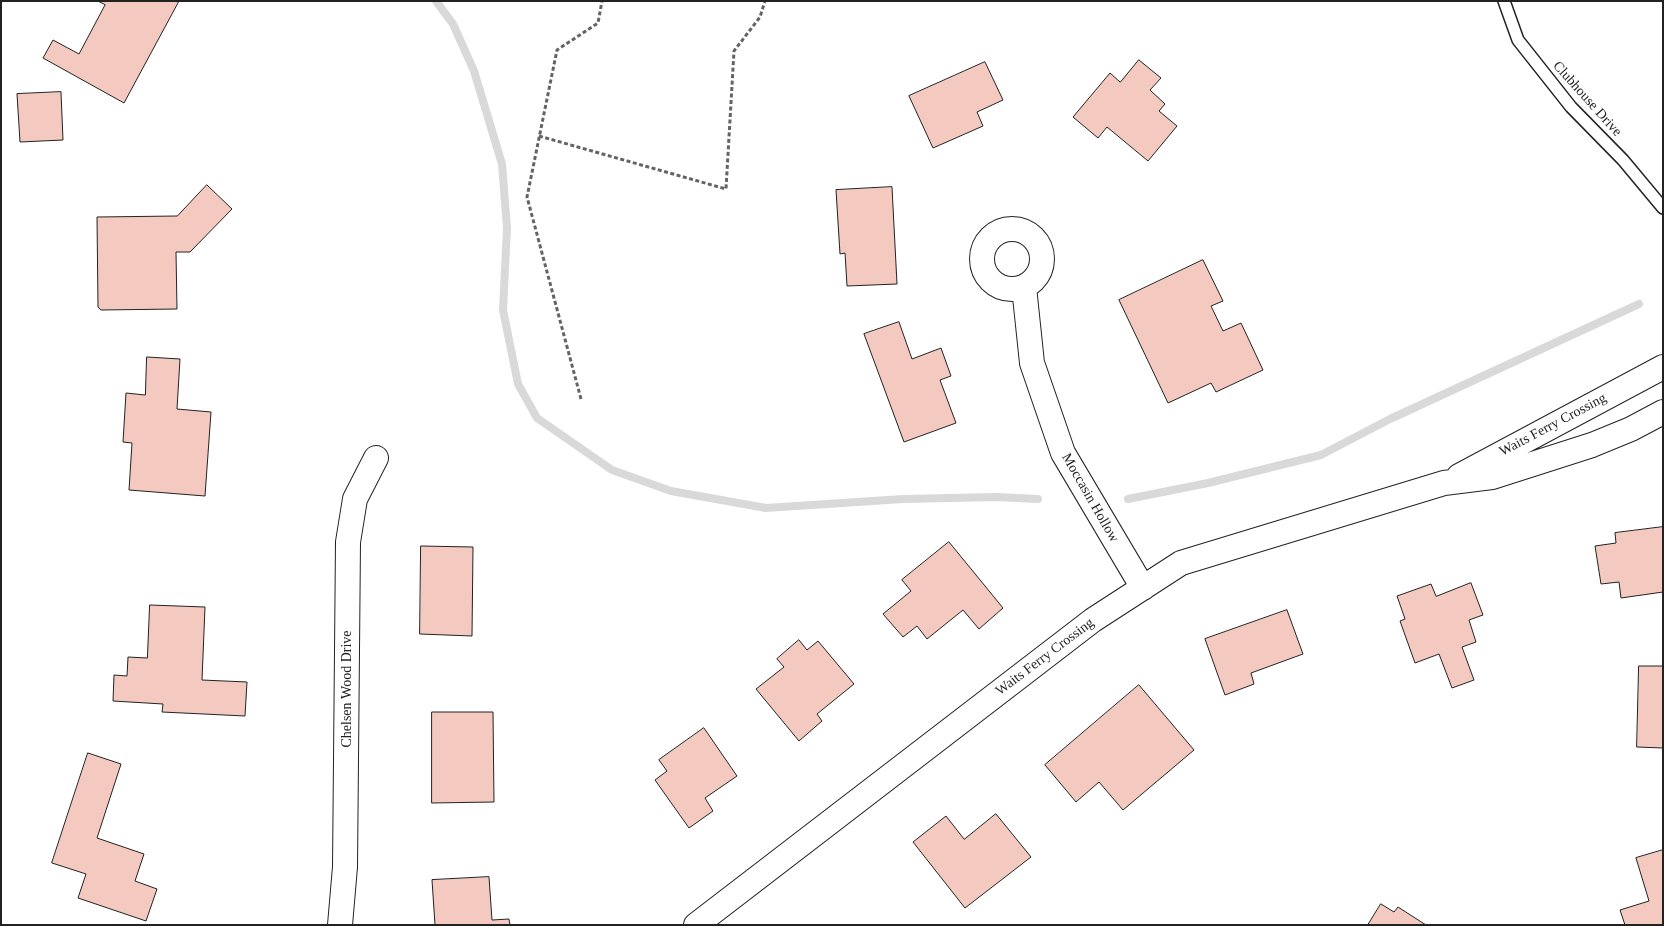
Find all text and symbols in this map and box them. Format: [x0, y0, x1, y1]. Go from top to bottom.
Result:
street label: Clubhouse Drive [1549, 58, 1625, 140]
street label: Waits Ferry Crossing [1497, 390, 1609, 460]
street label: Moccasin Hollow [1058, 451, 1122, 545]
street label: Waits Ferry Crossing [993, 615, 1097, 699]
street label: Chelsen Wood Drive [339, 630, 355, 748]

